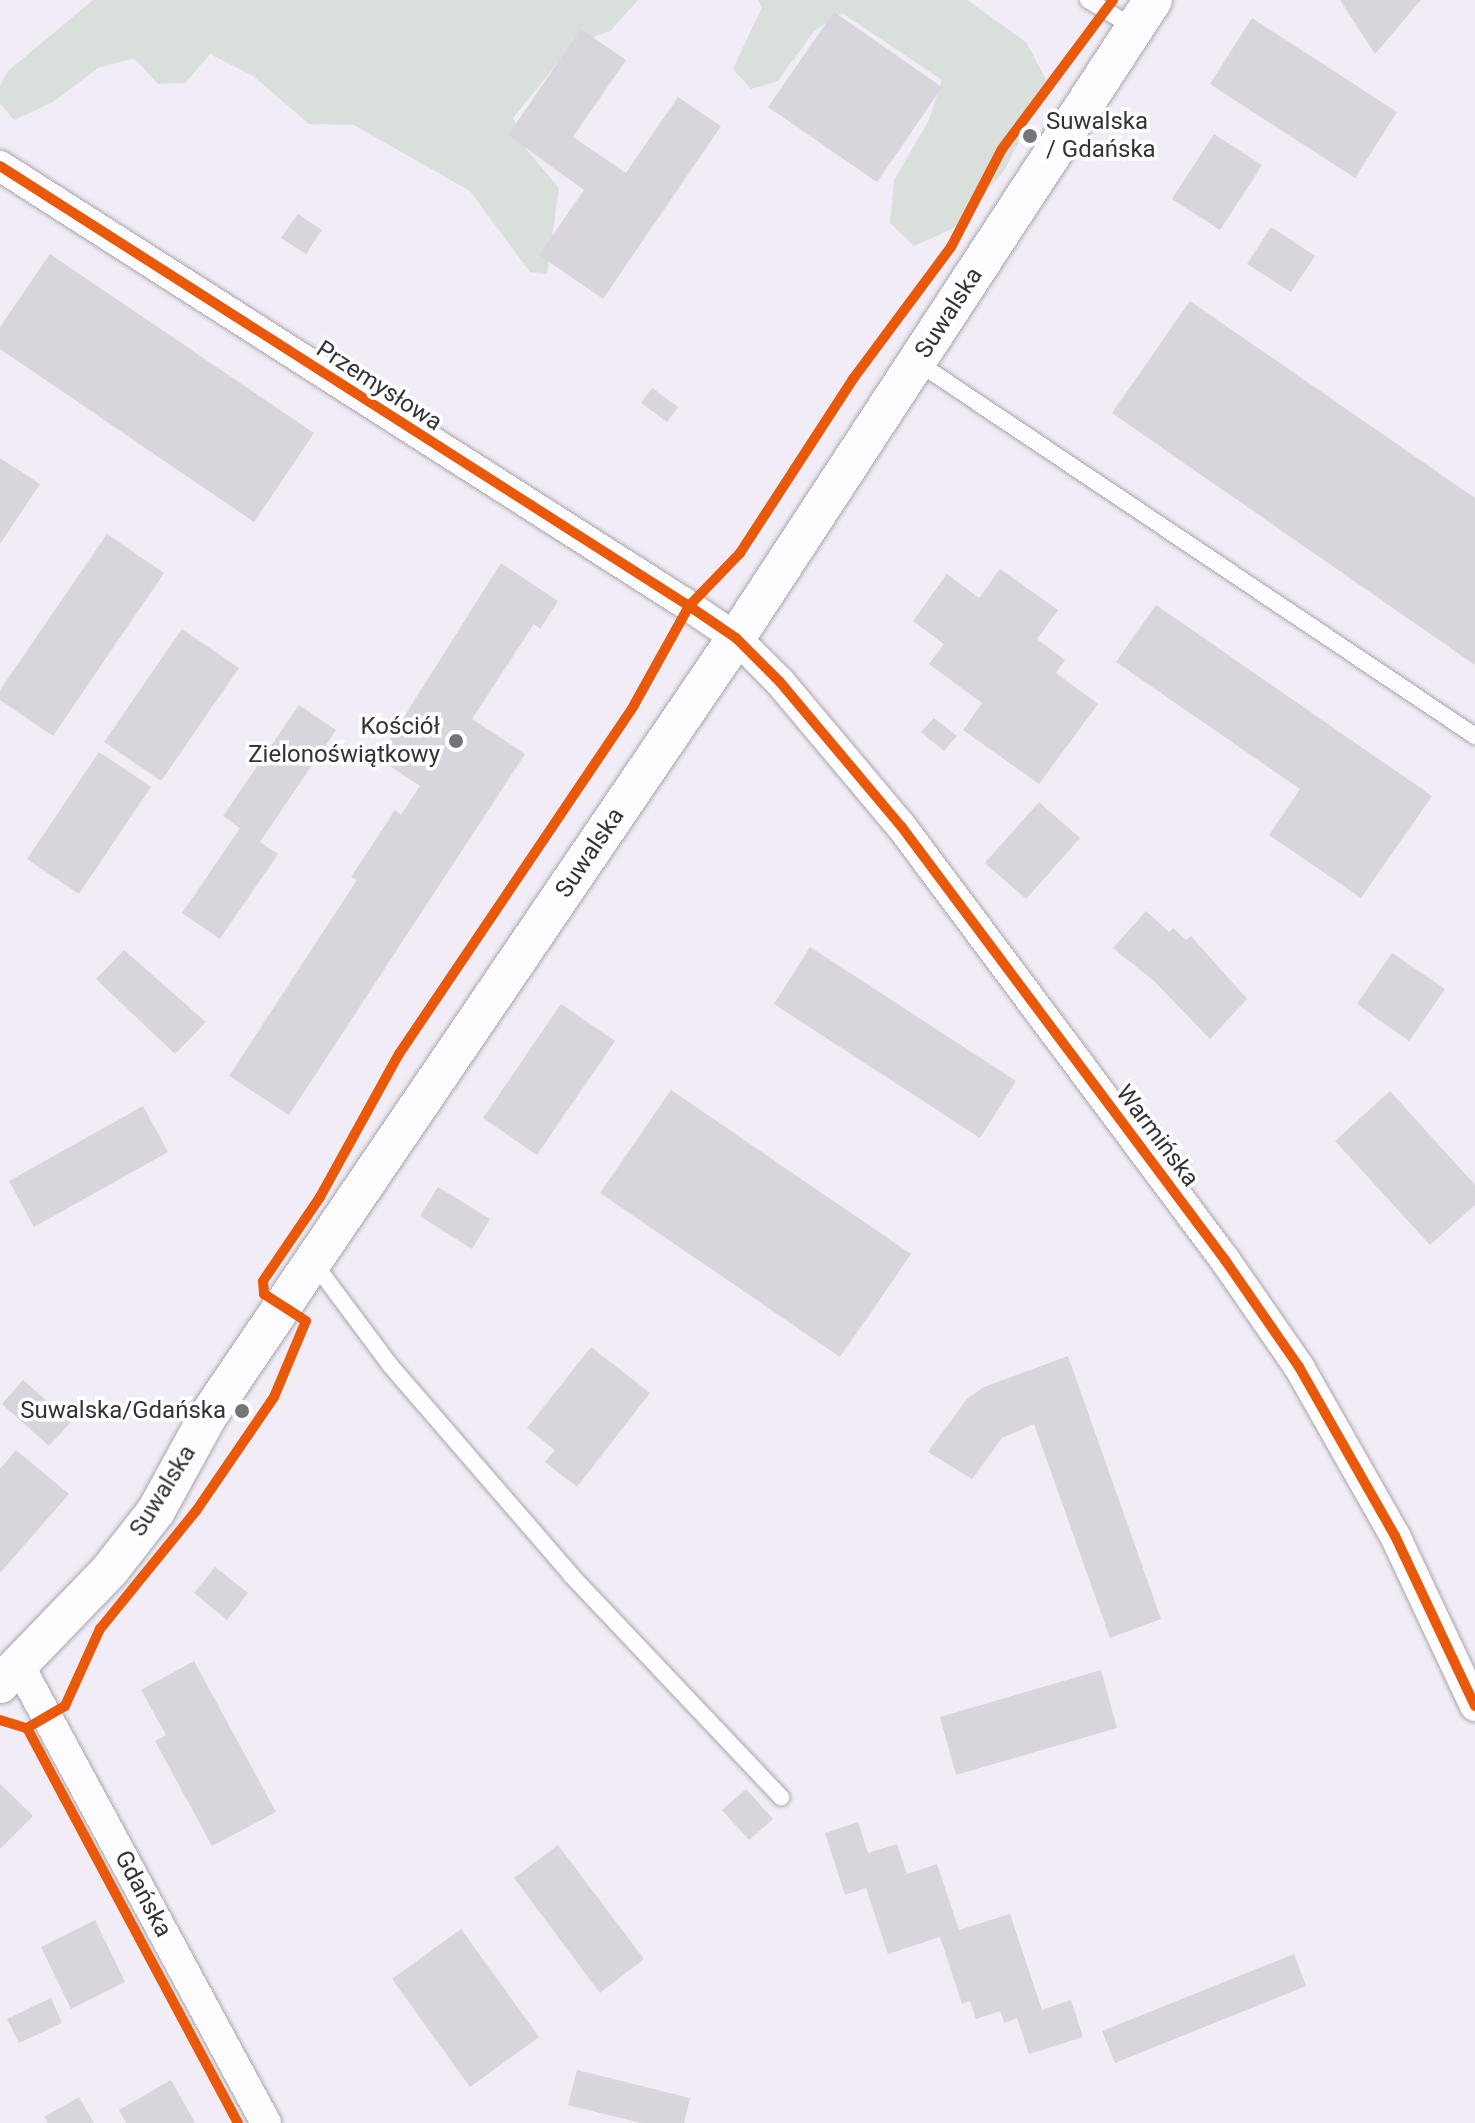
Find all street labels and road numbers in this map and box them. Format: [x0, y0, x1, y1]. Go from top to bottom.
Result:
street label: Suwalska [909, 262, 989, 364]
street label: Przemysłowa [311, 335, 447, 437]
street label: Suwalska [550, 803, 630, 903]
street label: Warmińska [1109, 1079, 1205, 1193]
street label: Suwalska [124, 1440, 202, 1542]
street label: Gdańska [108, 1846, 178, 1942]

